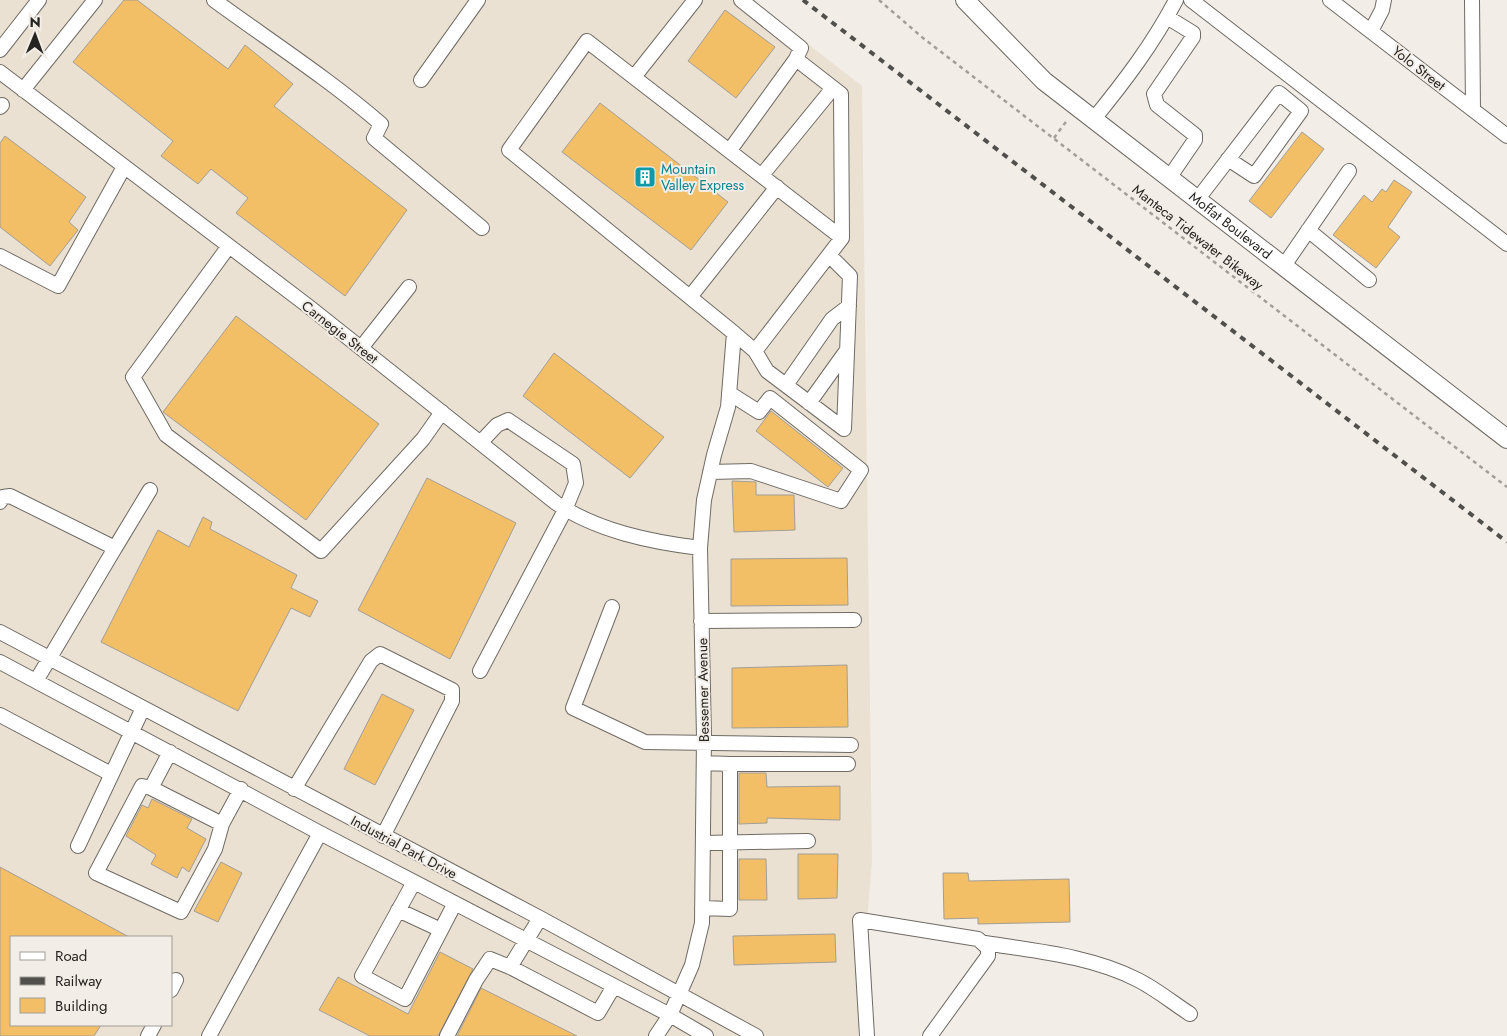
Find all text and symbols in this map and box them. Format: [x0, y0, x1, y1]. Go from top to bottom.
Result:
north arrow [10, 10, 60, 60]
text: N [29, 12, 41, 32]
street label: Yolo Street [1388, 41, 1450, 96]
place label: Mountain Valley Express [661, 159, 744, 195]
building icon: Mountain Valley Express [633, 165, 657, 189]
street label: Manteca Tidewater Bikeway [1128, 179, 1268, 295]
street label: Moffat Boulevard [1185, 187, 1276, 264]
street label: Carnegie Street [298, 296, 383, 369]
street label: Bessemer Avenue [692, 638, 714, 742]
street label: Industrial Park Drive [347, 810, 461, 884]
legend [10, 936, 172, 1026]
text: Road [55, 945, 87, 967]
text: Railway [55, 970, 102, 992]
text: Building [55, 995, 107, 1017]

